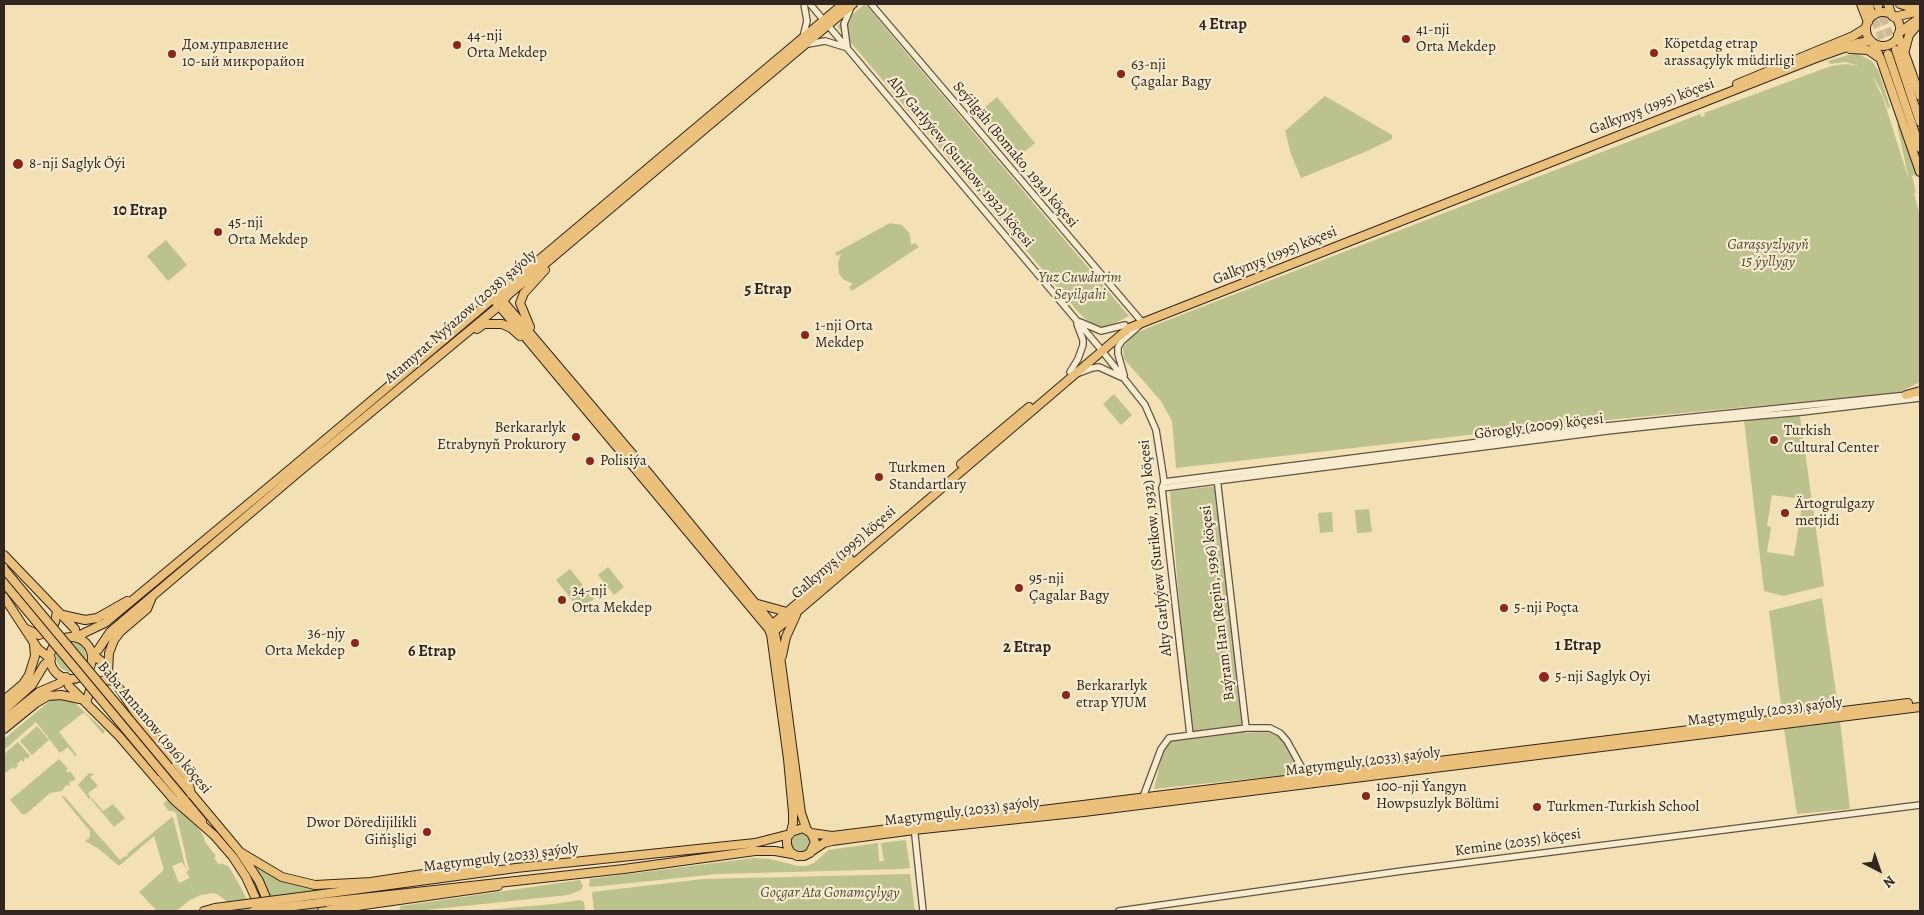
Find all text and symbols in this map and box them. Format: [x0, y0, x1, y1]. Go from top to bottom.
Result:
district label: 4 Etrap [1199, 15, 1247, 35]
place label: 41-nji Orta Mekdep [1416, 21, 1496, 56]
place label: 44-nji Orta Mekdep [467, 27, 547, 62]
marker: 41-nji Orta Mekdep [1400, 33, 1412, 45]
place label: Köpetdag etrap arassaçylyk müdirligi [1664, 35, 1795, 70]
place label: Дом.управление 10-ый микрорайон [182, 36, 305, 71]
marker: 44-nji Orta Mekdep [451, 39, 463, 51]
marker: Köpetdag etrap arassaçylyk müdirligi [1648, 47, 1660, 59]
marker: Дом.управление 10-ый микрорайон [166, 48, 178, 60]
place label: 63-nji Çagalar Bagy [1131, 56, 1211, 91]
marker: 63-nji Çagalar Bagy [1115, 68, 1127, 80]
street label: Alty Garlyýew (Surikow, 1932) köçesi [883, 73, 1037, 251]
street label: Galkynyş (1995) köçesi [1587, 75, 1717, 139]
street label: Seýilgäh (Bomako, 1934) köçesi [949, 78, 1081, 232]
place label: 8-nji Saglyk Öýi [29, 155, 126, 173]
marker: 8-nji Saglyk Öýi [11, 157, 25, 171]
district label: 10 Etrap [113, 201, 167, 221]
place label: 45-nji Orta Mekdep [228, 214, 308, 249]
street label: Galkynyş (1995) köçesi [1210, 223, 1340, 289]
marker: 45-nji Orta Mekdep [212, 226, 224, 238]
park label: Garaşsyzlygyň 15 ýyllygy [1727, 236, 1809, 271]
street label: Atamyrat Nyýazow (2038) şaýoly [381, 246, 541, 388]
park label: Yuz Cuwdurim Seyilgahi [1039, 269, 1121, 304]
district label: 5 Etrap [744, 280, 792, 300]
place label: 1-nji Orta Mekdep [815, 317, 873, 352]
marker: 1-nji Orta Mekdep [799, 329, 811, 341]
street label: Görogly (2009) köçesi [1473, 410, 1605, 444]
place label: Berkararlyk Etrabynyň Prokurory [437, 419, 566, 454]
place label: Turkish Cultural Center [1784, 422, 1879, 457]
marker: Berkararlyk Etrabynyň Prokurory [570, 431, 582, 443]
marker: Turkish Cultural Center [1768, 434, 1780, 446]
street label: Alty Garlyýew (Surikow, 1932) köçesi [1136, 439, 1176, 657]
place label: Polisiýa [600, 452, 647, 470]
marker: Polisiýa [584, 455, 596, 467]
place label: Turkmen Standartlary [889, 459, 966, 494]
marker: Turkmen Standartlary [873, 471, 885, 483]
place label: Ärtogrulgazy metjidi [1795, 495, 1875, 530]
street label: Galkynyş (1995) köçesi [788, 503, 900, 603]
street label: Baýram Han (Repin, 1936) köçesi [1197, 504, 1239, 702]
marker: Ärtogrulgazy metjidi [1779, 507, 1791, 519]
place label: 95-nji Çagalar Bagy [1029, 570, 1109, 605]
place label: 34-nji Orta Mekdep [572, 582, 652, 617]
marker: 95-nji Çagalar Bagy [1013, 582, 1025, 594]
marker: 34-nji Orta Mekdep [556, 594, 568, 606]
place label: 5-nji Poçta [1514, 599, 1579, 617]
marker: 5-nji Poçta [1498, 602, 1510, 614]
place label: 36-njy Orta Mekdep [265, 625, 345, 660]
district label: 1 Etrap [1555, 636, 1601, 656]
marker: 36-njy Orta Mekdep [349, 637, 361, 649]
district label: 2 Etrap [1003, 638, 1051, 658]
district label: 6 Etrap [408, 642, 456, 662]
street label: Baba Annanow (1916) köçesi [93, 658, 215, 798]
place label: 5-nji Saglyk Oyi [1555, 668, 1651, 686]
marker: 5-nji Saglyk Oyi [1537, 670, 1551, 684]
place label: Berkararlyk etrap YJUM [1076, 677, 1148, 712]
marker: Berkararlyk etrap YJUM [1060, 689, 1072, 701]
street label: Magtymguly (2033) şaýoly [1687, 694, 1843, 730]
street label: Magtymguly (2033) şaýoly [1285, 744, 1441, 780]
place label: 100-nji Ýangyn Howpsuzlyk Bölümi [1376, 778, 1499, 813]
marker: 100-nji Ýangyn Howpsuzlyk Bölümi [1360, 790, 1372, 802]
street label: Magtymguly (2033) şaýoly [884, 794, 1040, 830]
place label: Turkmen-Turkish School [1547, 798, 1699, 816]
marker: Turkmen-Turkish School [1531, 801, 1543, 813]
place label: Dwor Döredijilikli Giňişligi [306, 814, 417, 849]
street label: Kemine (2035) köçesi [1454, 825, 1582, 861]
marker: Dwor Döredijilikli Giňişligi [421, 826, 433, 838]
street label: Magtymguly (2033) şaýoly [423, 840, 579, 876]
north arrow [1854, 845, 1904, 895]
text: N [1879, 871, 1899, 892]
park label: Goçgar Ata Gonamçylygy [760, 884, 900, 902]

